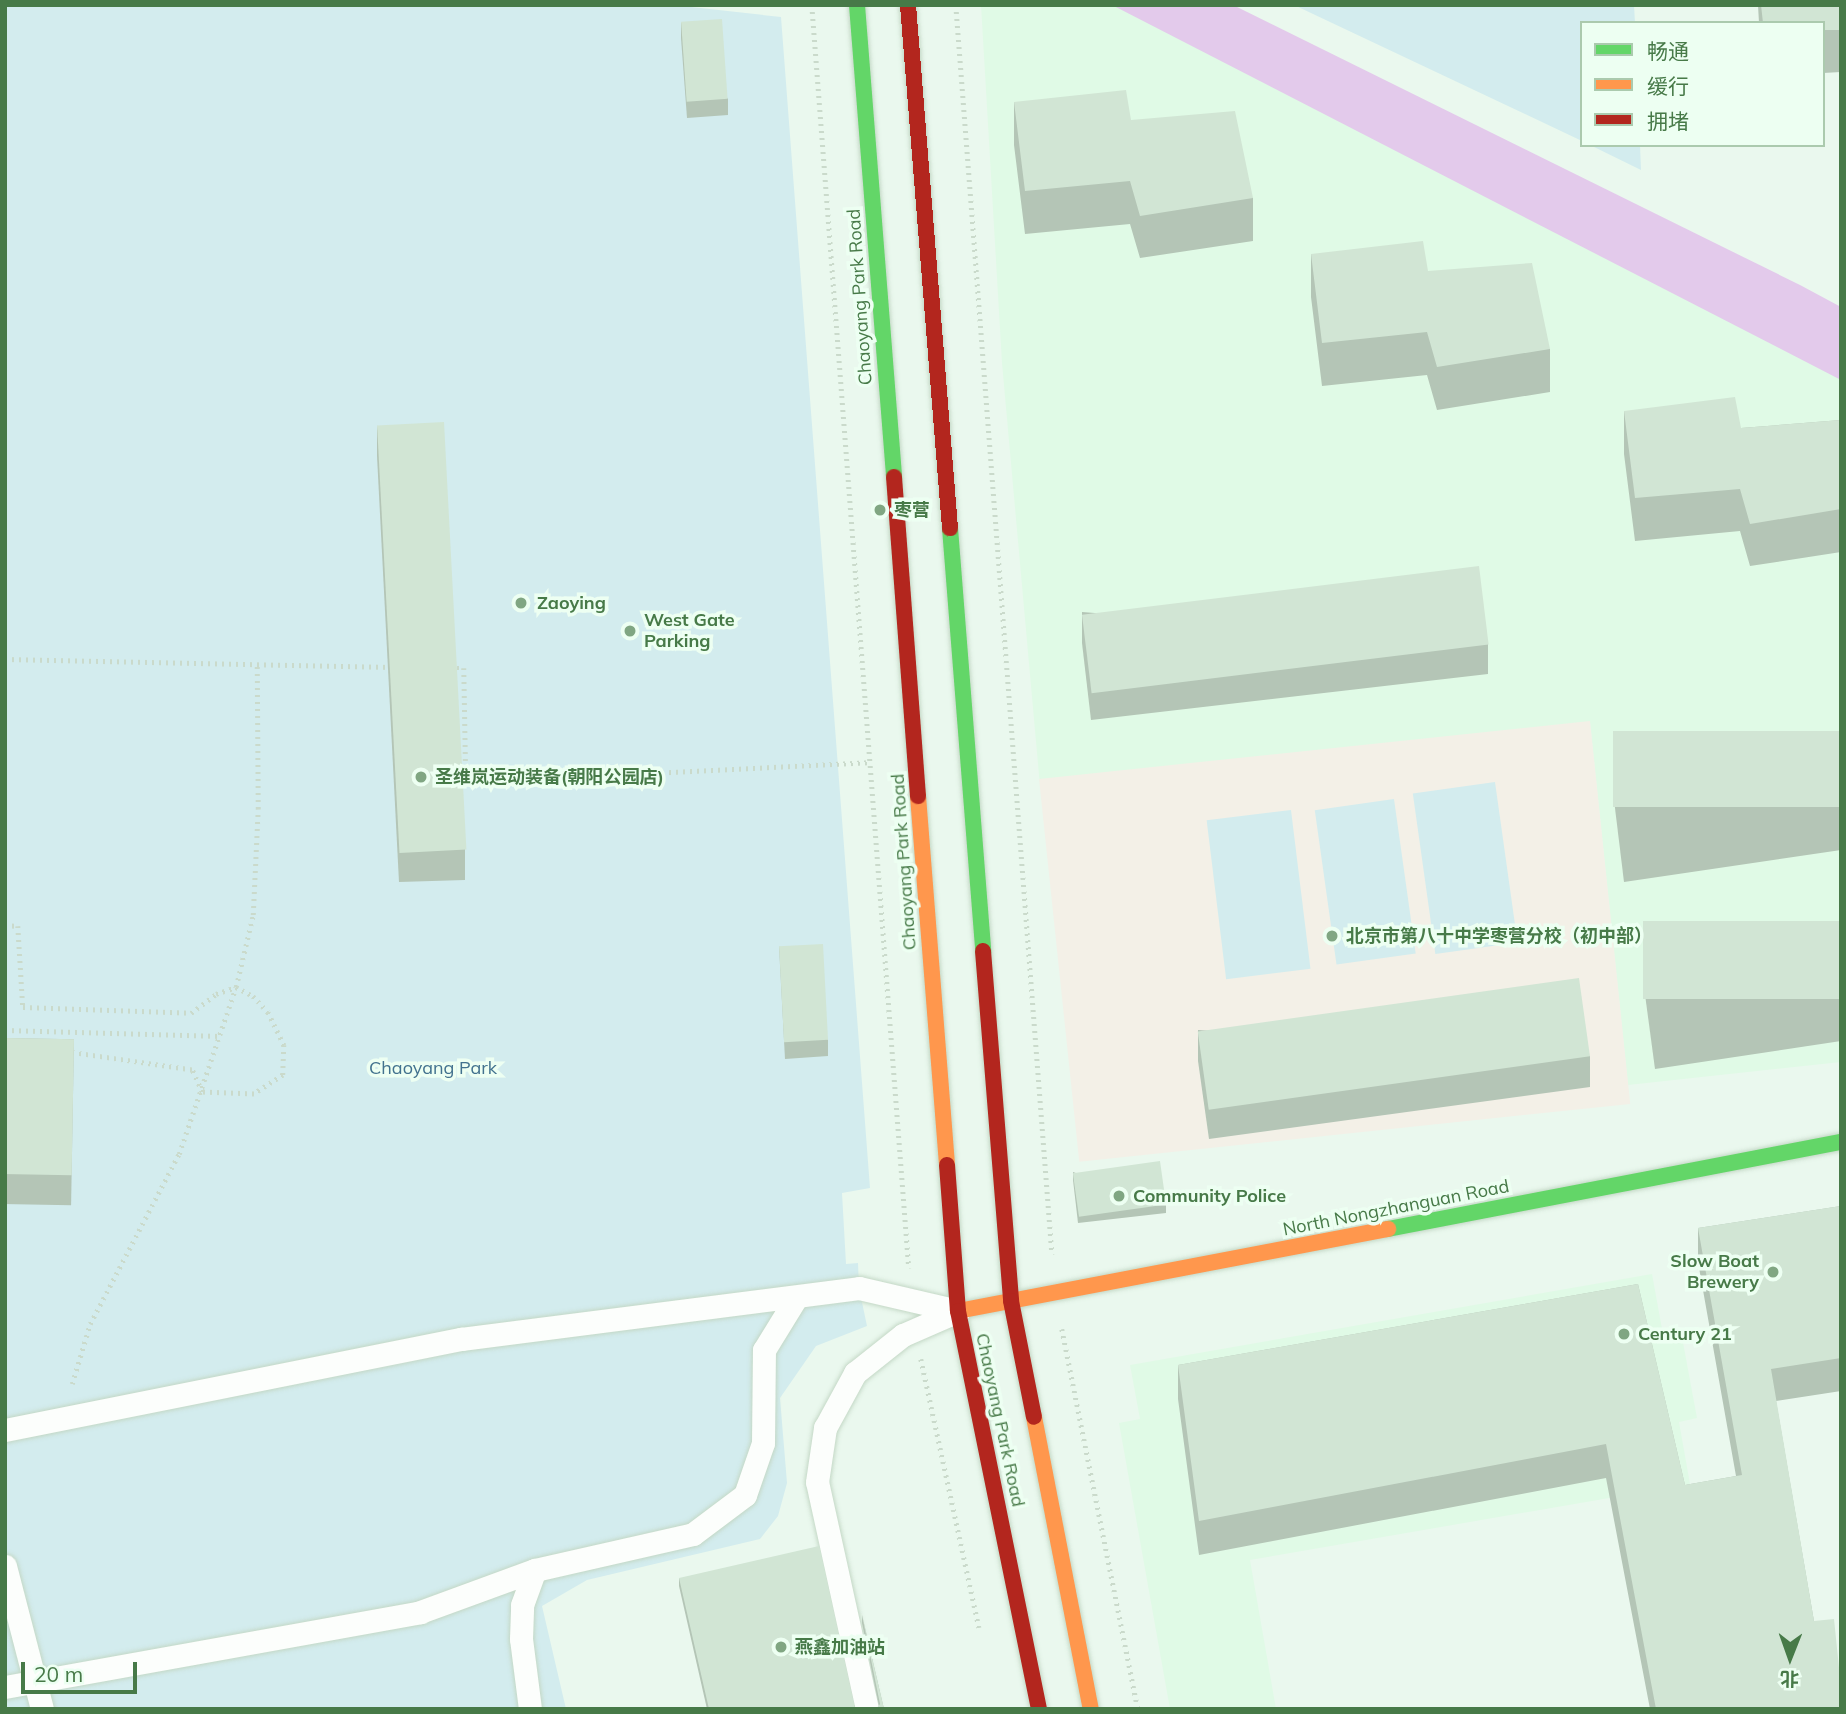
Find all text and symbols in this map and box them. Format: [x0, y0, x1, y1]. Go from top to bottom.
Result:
legend [1580, 21, 1825, 147]
text: 畅通 [1647, 38, 1689, 64]
text: 缓行 [1647, 73, 1689, 99]
text: 拥堵 [1647, 108, 1689, 134]
street label: Chaoyang Park Road [843, 208, 877, 386]
place label: 枣营 [894, 499, 930, 521]
marker: 枣营 [872, 502, 888, 518]
place label: Zaoying [537, 592, 606, 614]
marker: Zaoying [511, 593, 531, 613]
place label: West Gate Parking [644, 610, 735, 652]
marker: West Gate Parking [622, 623, 638, 639]
place label: 圣维岚运动装备(朝阳公园店) [435, 766, 664, 788]
marker: 圣维岚运动装备(朝阳公园店) [413, 769, 429, 785]
street label: Chaoyang Park Road [887, 773, 921, 951]
place label: 北京市第八十中学枣营分校（初中部） [1346, 925, 1652, 947]
marker: 北京市第八十中学枣营分校（初中部） [1324, 928, 1340, 944]
park label: Chaoyang Park [369, 1057, 497, 1079]
street label: North Nongzhanguan Road [1281, 1175, 1511, 1241]
place label: Community Police [1133, 1185, 1286, 1207]
marker: Community Police [1111, 1188, 1127, 1204]
place label: Slow Boat Brewery [1670, 1251, 1759, 1294]
marker: Slow Boat Brewery [1765, 1264, 1781, 1280]
place label: Century 21 [1638, 1323, 1732, 1345]
marker: Century 21 [1616, 1326, 1632, 1342]
street label: Chaoyang Park Road [971, 1331, 1029, 1509]
north arrow [1755, 1623, 1825, 1693]
place label: 燕鑫加油站 [795, 1636, 885, 1658]
marker: 燕鑫加油站 [773, 1639, 789, 1655]
scale bar [24, 1648, 140, 1692]
text: 20 m [34, 1661, 83, 1687]
text: 北 [1780, 1667, 1799, 1691]

